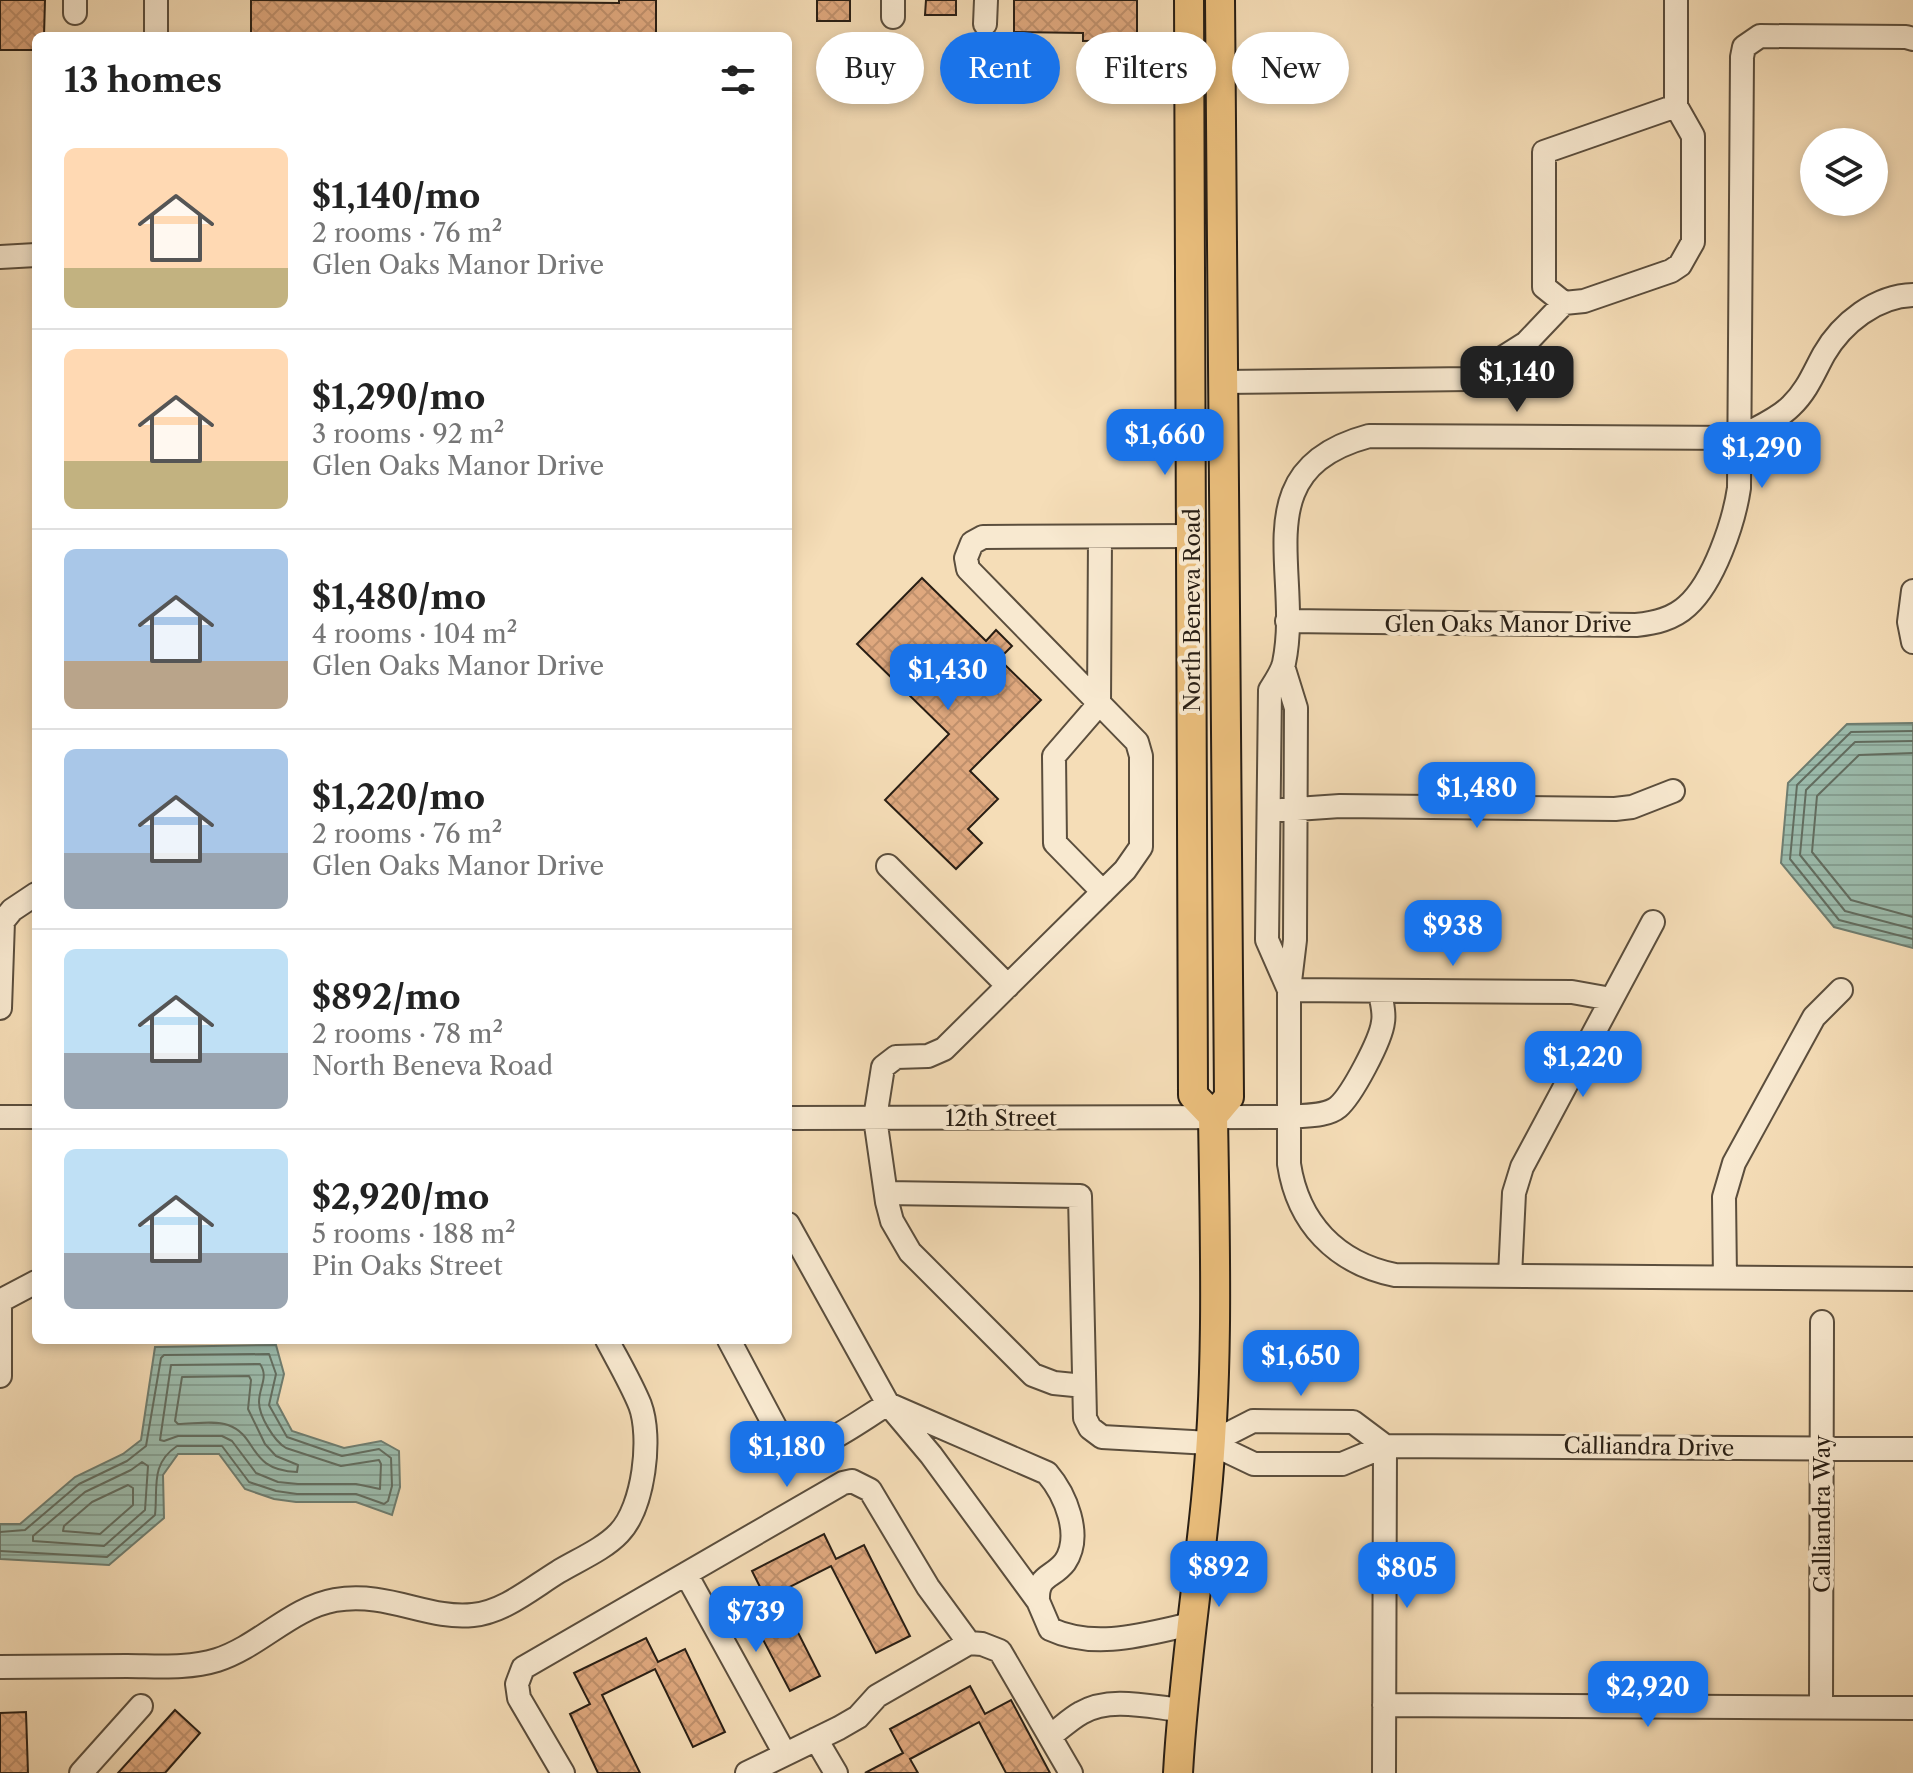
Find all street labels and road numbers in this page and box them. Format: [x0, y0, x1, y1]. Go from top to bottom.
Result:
street label: North Beneva Road [1179, 508, 1206, 712]
street label: Glen Oaks Manor Drive [1384, 611, 1632, 638]
street label: 12th Street [945, 1105, 1057, 1132]
street label: Calliandra Drive [1563, 1432, 1735, 1462]
street label: Calliandra Way [1809, 1434, 1836, 1593]

